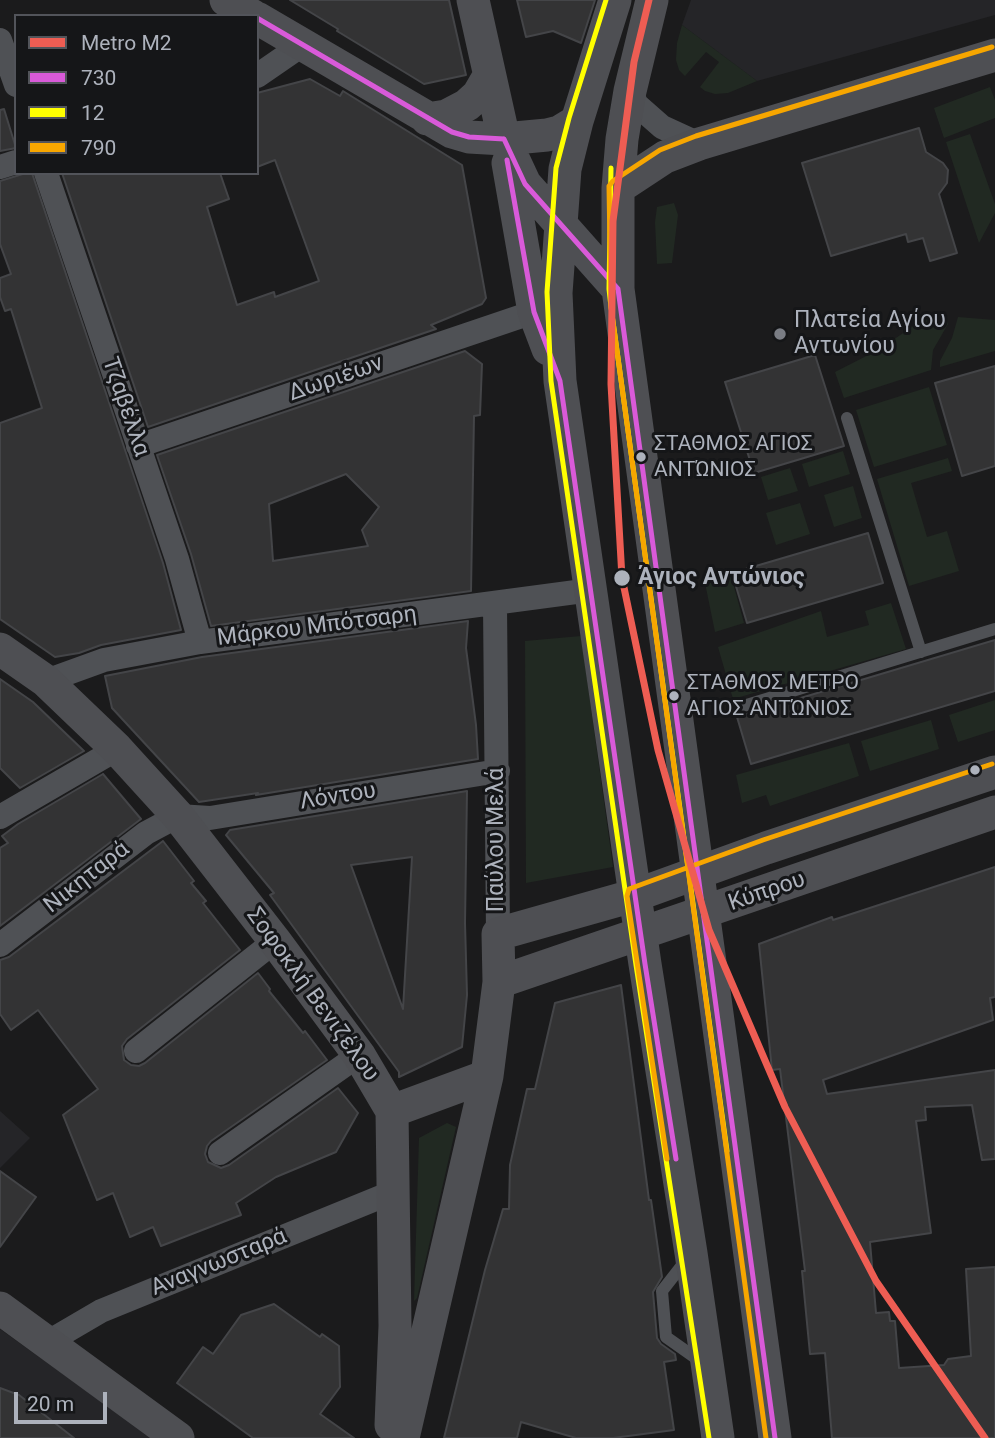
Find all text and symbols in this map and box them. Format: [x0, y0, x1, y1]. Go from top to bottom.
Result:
legend [14, 14, 259, 175]
text: Metro Μ2 [81, 31, 172, 55]
text: 730 [81, 66, 116, 90]
text: 12 [81, 101, 105, 125]
text: 790 [81, 136, 116, 160]
place label: Πλατεία Αγίου Αντωνίου [794, 307, 946, 361]
marker: Πλατεία Αγίου Αντωνίου [772, 326, 788, 342]
street label: Δωριέων [285, 350, 387, 408]
street label: Τζαβέλλα [95, 354, 155, 460]
place label: ΣΤΑΘΜΟΣ ΑΓΙΟΣ ΑΝΤΏΝΙΟΣ [654, 432, 813, 482]
marker: ΣΤΑΘΜΟΣ ΑΓΙΟΣ ΑΝΤΏΝΙΟΣ [634, 450, 648, 464]
place label: Άγιος Αντώνιος [638, 564, 805, 592]
marker: Άγιος Αντώνιος [612, 568, 632, 588]
street label: Μάρκου Μπότσαρη [216, 601, 418, 653]
place label: ΣΤΑΘΜΟΣ ΜΕΤΡΟ ΑΓΙΟΣ ΑΝΤΏΝΙΟΣ [687, 671, 859, 721]
marker: ΣΤΑΘΜΟΣ ΜΕΤΡΟ ΑΓΙΟΣ ΑΝΤΏΝΙΟΣ [667, 689, 681, 703]
unlabelled marker [968, 763, 982, 777]
street label: Παύλου Μελά [483, 768, 511, 912]
street label: Λόντου [298, 777, 378, 817]
street label: Νικηταρά [39, 836, 135, 920]
street label: Κύπρου [725, 866, 809, 918]
street label: Σοφοκλή Βενιζέλου [240, 903, 384, 1087]
street label: Αναγνωσταρά [147, 1223, 291, 1303]
scale bar [18, 1378, 110, 1422]
text: 20 m [27, 1392, 74, 1416]

